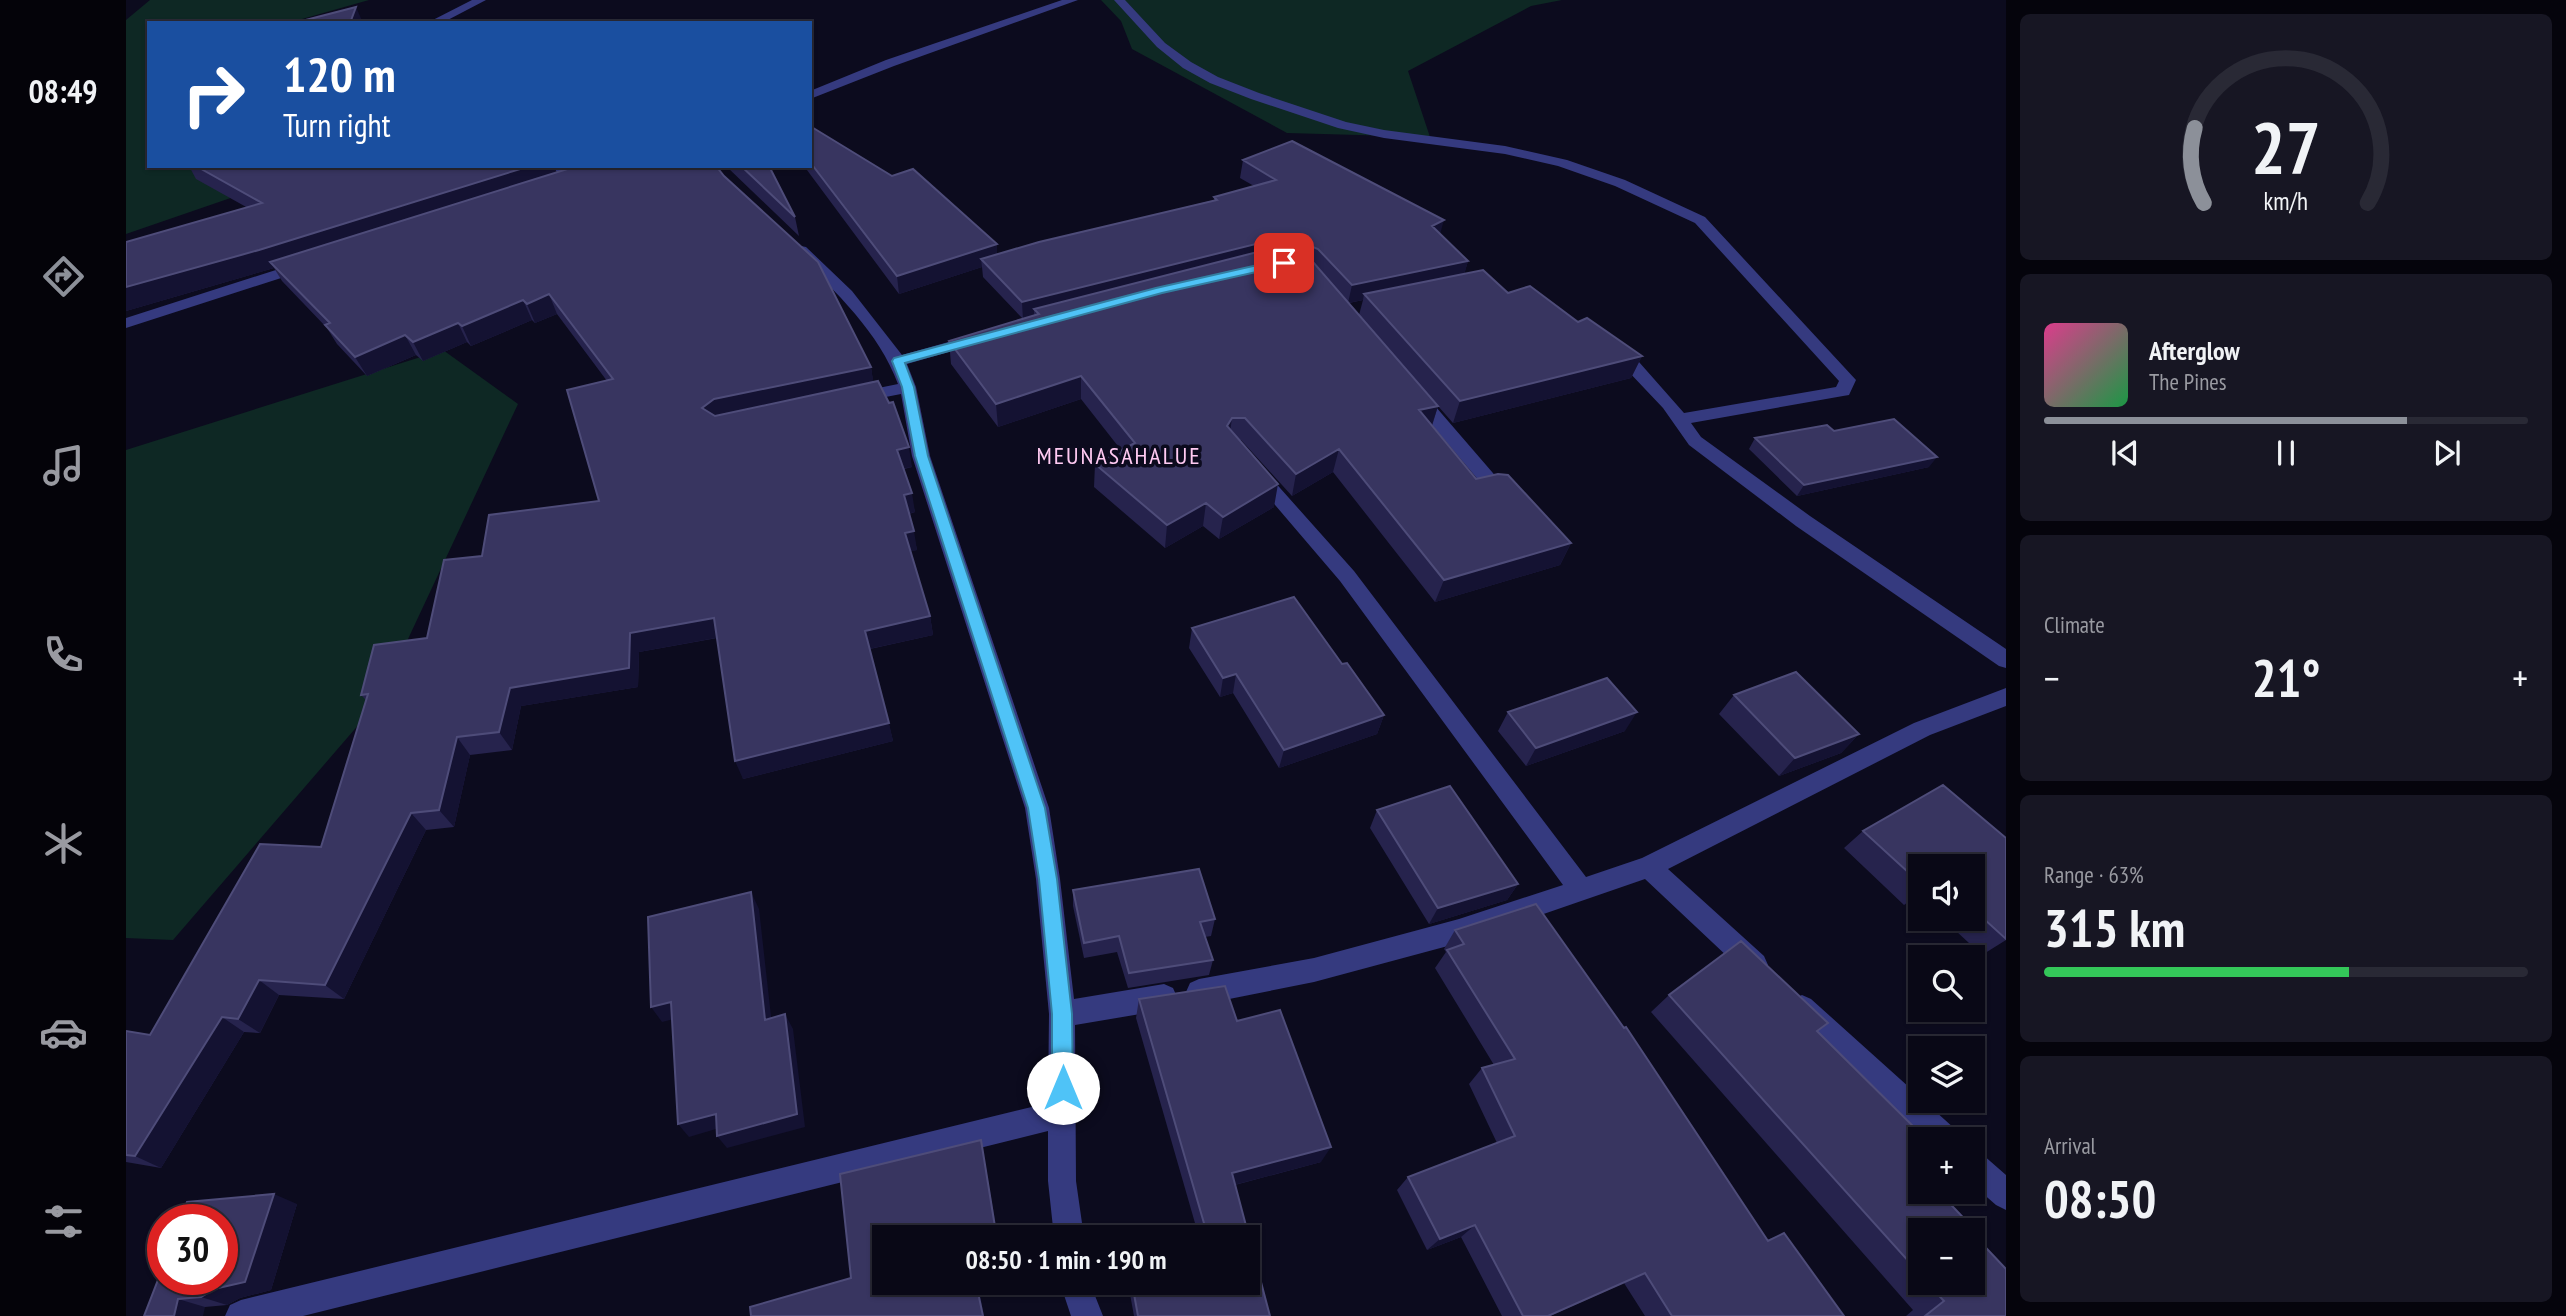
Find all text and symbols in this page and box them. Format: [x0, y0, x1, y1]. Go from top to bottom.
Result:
text: 120 m [283, 42, 396, 106]
icon: right [168, 49, 259, 140]
text: 08:49 [28, 70, 98, 112]
text: 27 [2251, 100, 2321, 194]
text: Turn right [283, 104, 391, 146]
text: km/h [2264, 185, 2308, 217]
pin [1254, 233, 1314, 293]
icon: arrive [1265, 244, 1303, 282]
icon: directions [39, 252, 88, 301]
text: Afterglow [2149, 334, 2240, 367]
text: The Pines [2149, 367, 2227, 396]
icon: previous [2106, 434, 2144, 472]
icon: pause [2267, 434, 2305, 472]
icon: next [2428, 434, 2466, 472]
district label: MEUNASAHALUE [1037, 440, 1201, 471]
icon: music [39, 441, 88, 490]
text: Climate [2044, 610, 2105, 639]
icon: phone [39, 630, 88, 679]
text: 21° [2252, 644, 2320, 711]
text: − [2044, 653, 2060, 702]
text: + [2512, 653, 2528, 702]
icon: climate [39, 819, 88, 868]
map controls [1908, 854, 1985, 1295]
button: sound [1908, 854, 1985, 931]
text: Range · 63% [2044, 860, 2144, 889]
text: 315 km [2044, 894, 2185, 961]
button: search [1908, 945, 1985, 1022]
icon: car [39, 1008, 88, 1057]
button: layers [1908, 1036, 1985, 1113]
position arrow [1026, 1051, 1100, 1125]
button: + [1908, 1127, 1985, 1204]
text: Arrival [2044, 1131, 2096, 1160]
text: 08:50 [2044, 1165, 2156, 1232]
icon: filters [39, 1197, 88, 1246]
speed limit sign: 30 [147, 1204, 238, 1295]
button: − [1908, 1218, 1985, 1295]
text: 08:50 · 1 min · 190 m [966, 1243, 1166, 1276]

